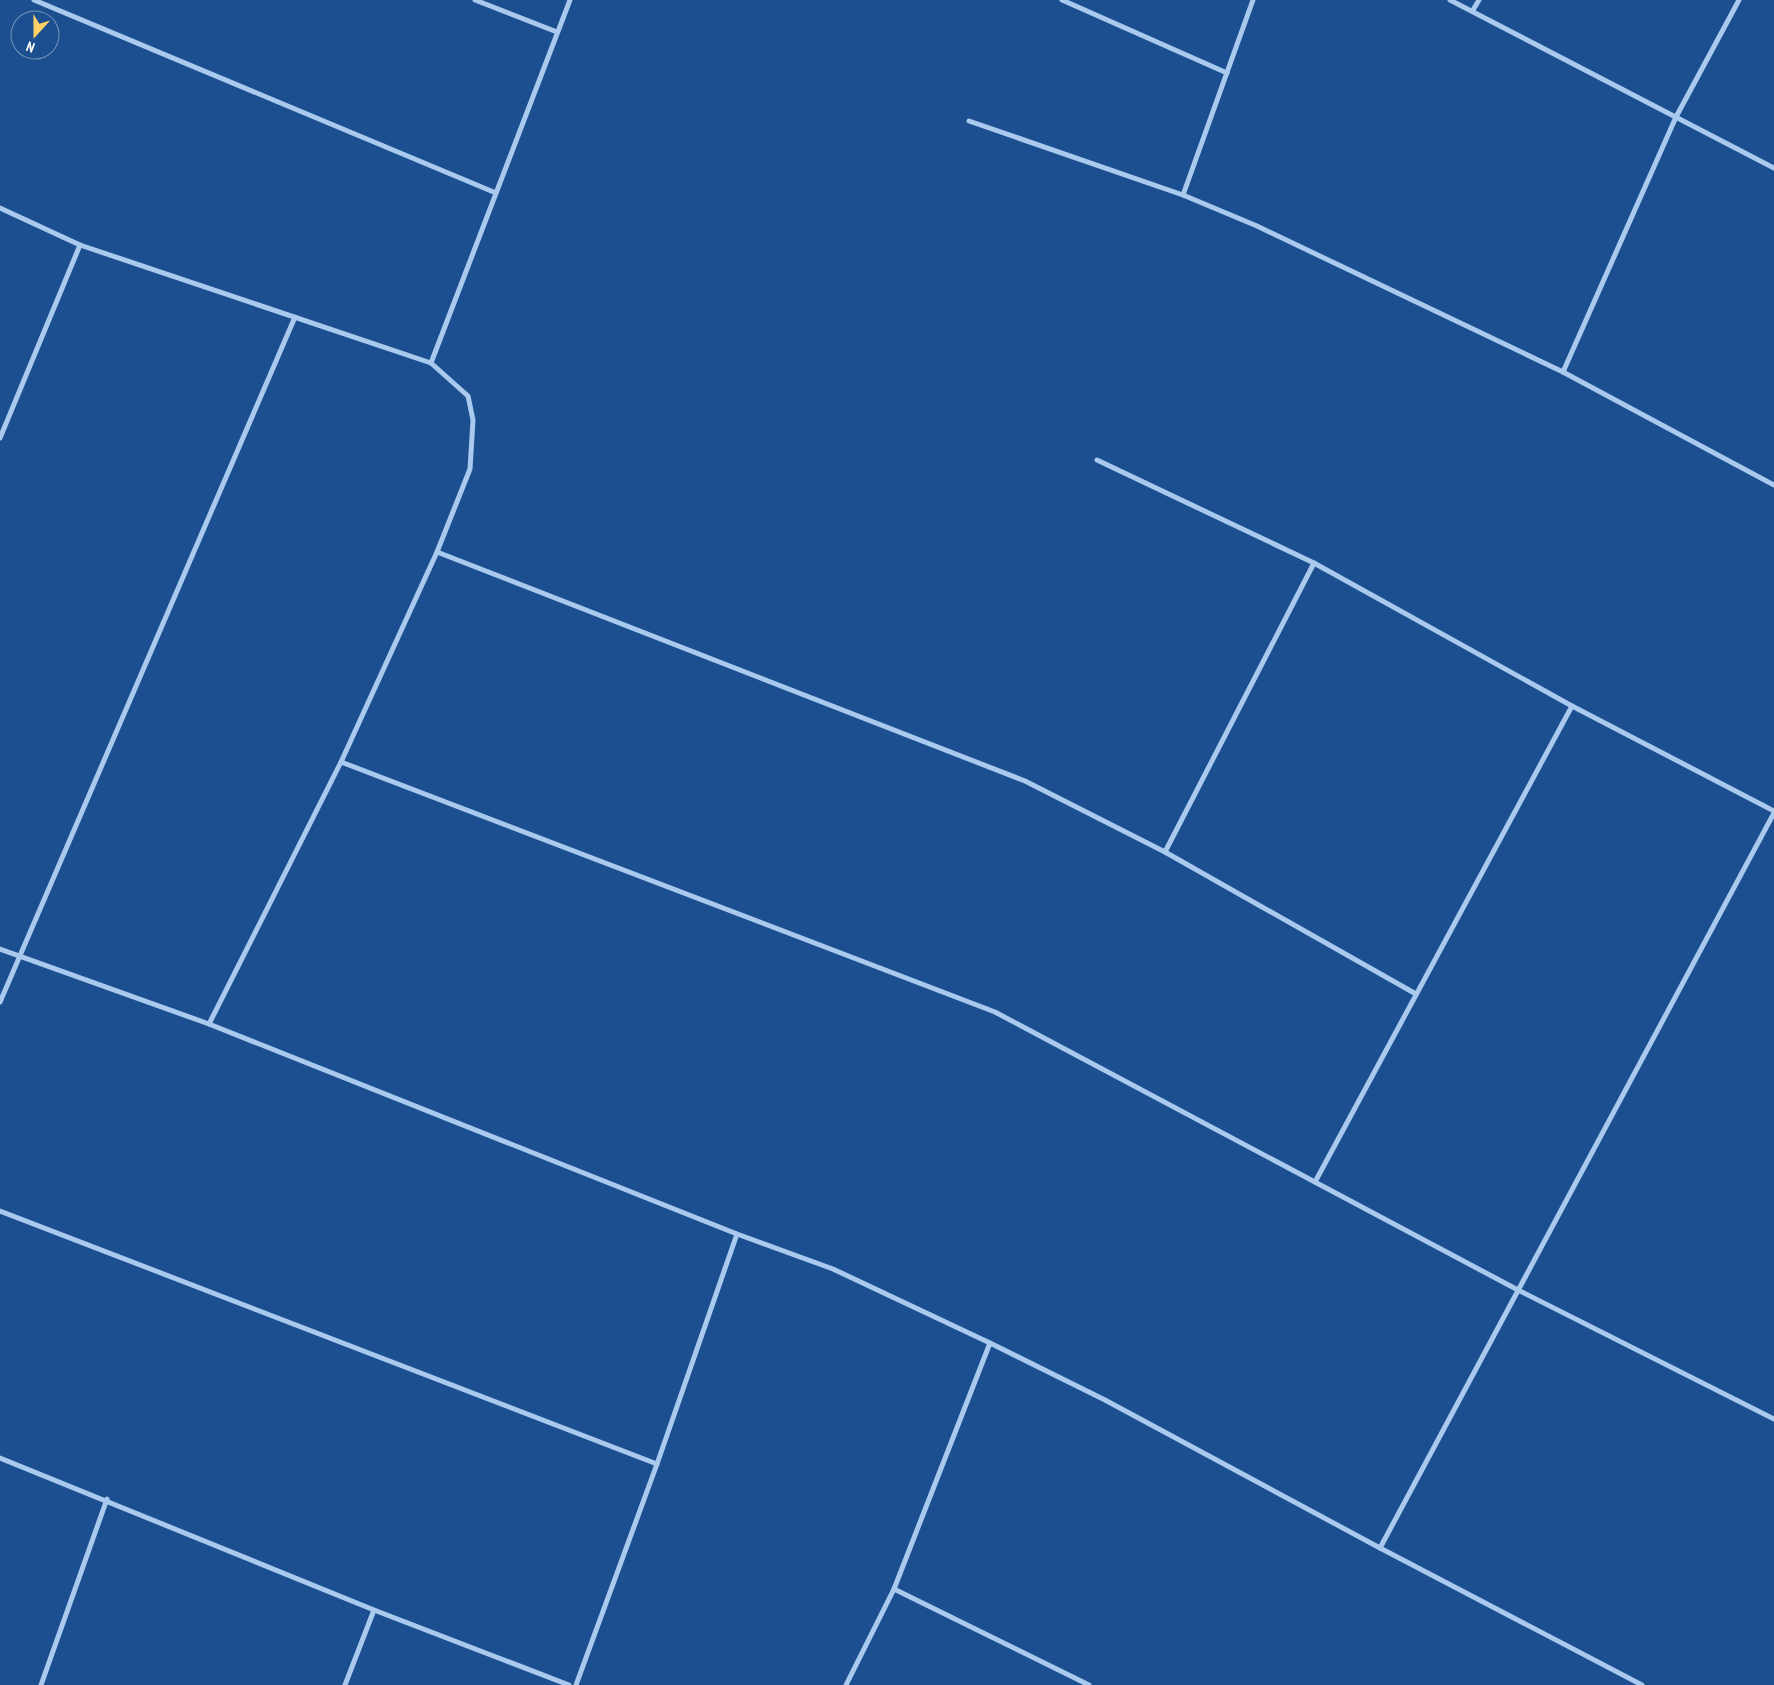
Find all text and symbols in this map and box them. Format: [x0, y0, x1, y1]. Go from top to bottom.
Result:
north arrow [10, 10, 60, 60]
text: N [24, 37, 37, 57]

